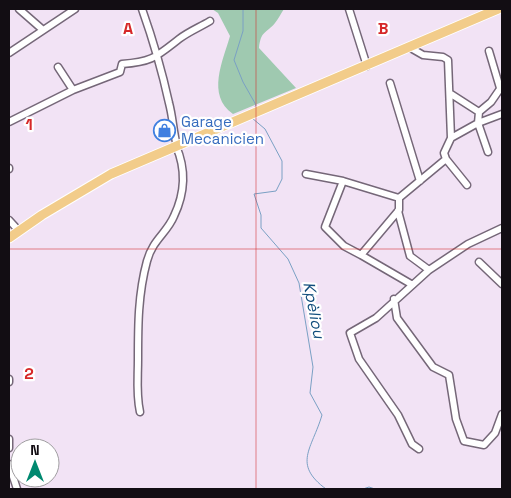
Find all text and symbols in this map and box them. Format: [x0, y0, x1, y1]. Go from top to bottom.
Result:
text: A [123, 18, 133, 39]
text: B [378, 18, 388, 39]
place label: Garage Mecanicien [181, 112, 264, 148]
text: 1 [25, 114, 33, 135]
shop icon: Garage Mecanicien [153, 118, 177, 142]
water label: Kpèliou [298, 280, 330, 341]
text: 2 [24, 363, 34, 384]
north arrow [10, 438, 60, 488]
text: N [30, 441, 40, 459]

